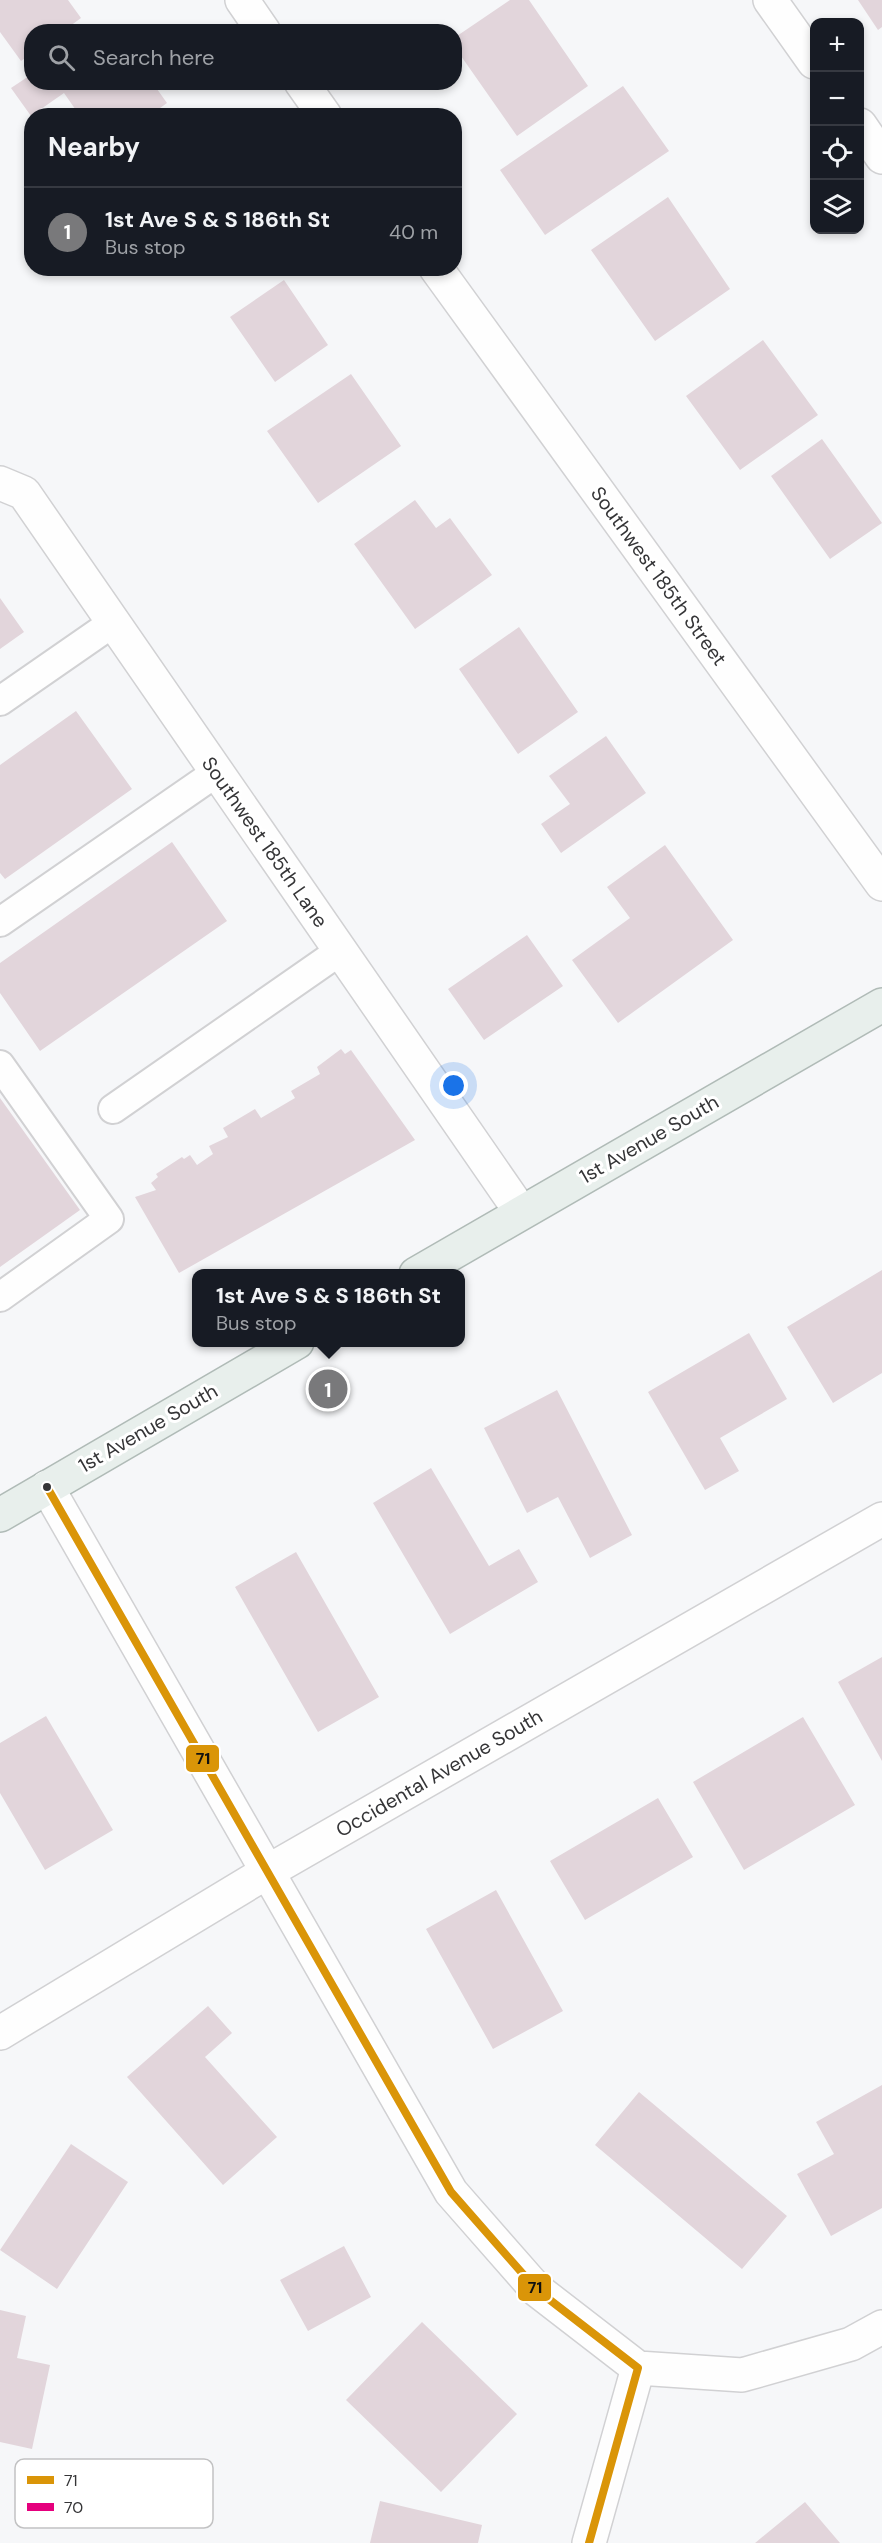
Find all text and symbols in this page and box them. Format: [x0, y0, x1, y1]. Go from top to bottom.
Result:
map controls [810, 18, 864, 234]
button: + [810, 18, 864, 72]
search box [24, 24, 462, 90]
icon: search [45, 41, 78, 74]
text: Search here [93, 43, 214, 72]
button: − [810, 72, 864, 126]
button: locate [810, 126, 864, 180]
text: Nearby [48, 130, 140, 164]
button: layers [810, 180, 864, 234]
text: 1st Ave S & S 186th St [105, 205, 330, 234]
text: 1 [64, 219, 71, 245]
text: 40 m [389, 219, 438, 245]
text: Bus stop [105, 234, 185, 260]
street label: Southwest 185th Street [585, 481, 733, 671]
street label: Southwest 185th Lane [196, 751, 334, 933]
your location [439, 1071, 468, 1100]
street label: 1st Avenue South [575, 1089, 723, 1189]
popup [192, 1269, 465, 1347]
text: 1st Ave S & S 186th St [216, 1281, 441, 1310]
text: Bus stop [216, 1310, 296, 1336]
pin: 1 [308, 1366, 348, 1412]
street label: 1st Avenue South [74, 1378, 222, 1478]
unlabelled marker [41, 1481, 53, 1493]
street label: Occidental Avenue South [331, 1703, 547, 1843]
line badge: 71 [185, 1744, 220, 1773]
text: 71 [196, 1748, 210, 1769]
line badge: 71 [517, 2273, 552, 2302]
text: 71 [528, 2277, 542, 2298]
legend [15, 2459, 213, 2528]
text: 71 [64, 2470, 78, 2491]
text: 70 [64, 2497, 83, 2518]

